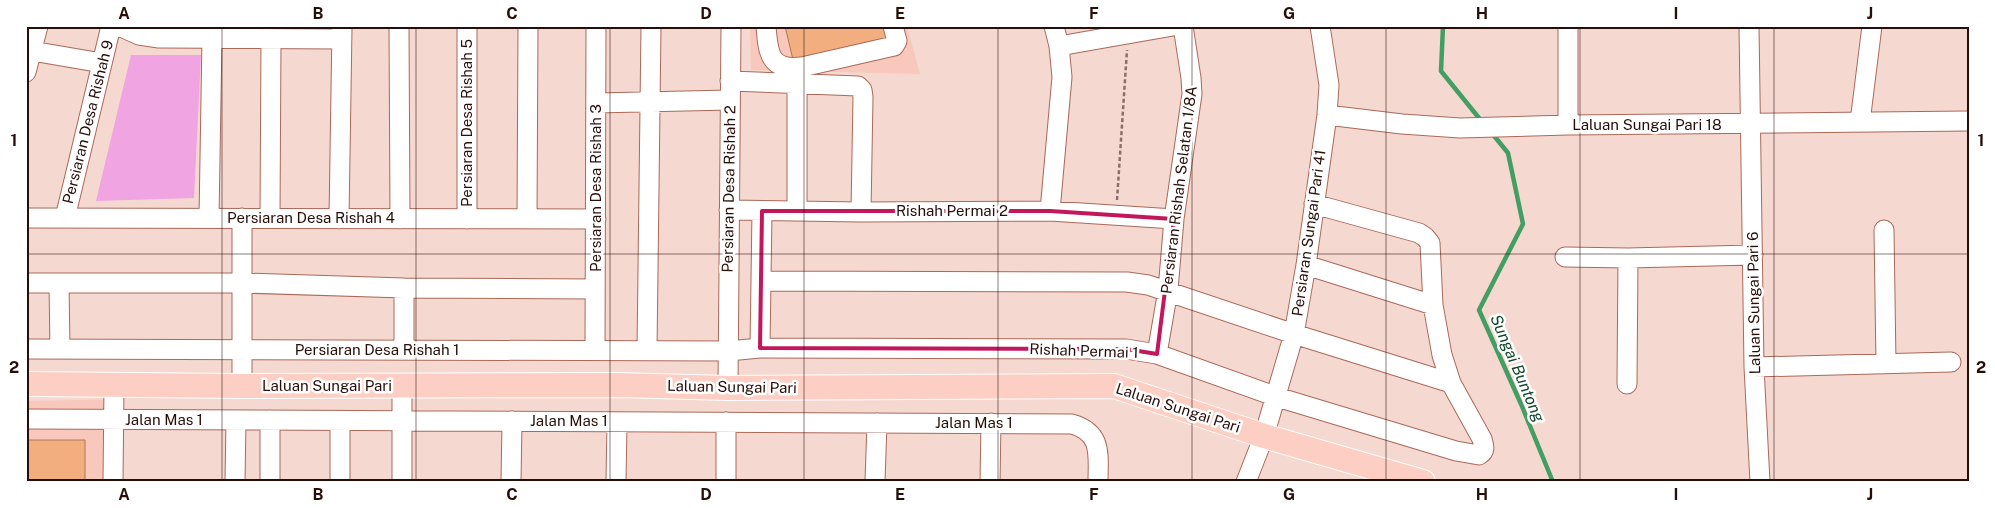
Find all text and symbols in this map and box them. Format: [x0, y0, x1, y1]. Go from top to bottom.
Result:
text: A [118, 4, 130, 23]
text: B [313, 4, 324, 23]
text: C [506, 4, 518, 23]
text: D [700, 4, 712, 23]
text: E [895, 4, 905, 23]
text: F [1089, 4, 1099, 23]
text: G [1283, 4, 1295, 23]
text: H [1476, 4, 1488, 23]
text: I [1674, 4, 1678, 23]
text: J [1867, 4, 1873, 23]
street label: Persiaran Desa Rishah 9 [59, 38, 116, 205]
street label: Persiaran Desa Rishah 5 [458, 39, 475, 207]
street label: Persiaran Rishah Selatan 1/8A [1157, 85, 1200, 295]
street label: Persiaran Desa Rishah 3 [587, 104, 604, 272]
street label: Persiaran Desa Rishah 2 [719, 105, 738, 273]
street label: Laluan Sungai Pari 18 [1572, 116, 1722, 133]
text: 1 [11, 131, 17, 150]
text: 1 [1978, 131, 1984, 150]
street label: Persiaran Sungai Pari 41 [1288, 148, 1329, 317]
street label: Rishah Permai 2 [896, 202, 1008, 219]
street label: Persiaran Desa Rishah 4 [227, 209, 395, 226]
street label: Laluan Sungai Pari 6 [1744, 231, 1763, 375]
water label: Sungai Buntong [1486, 312, 1549, 425]
street label: Rishah Permai 1 [1029, 340, 1139, 361]
street label: Persiaran Desa Rishah 1 [295, 341, 459, 358]
text: 2 [9, 358, 19, 377]
text: 2 [1976, 358, 1986, 377]
street label: Laluan Sungai Pari [262, 377, 392, 394]
street label: Laluan Sungai Pari [667, 377, 797, 396]
street label: Laluan Sungai Pari [1114, 379, 1243, 436]
street label: Jalan Mas 1 [125, 411, 203, 428]
street label: Jalan Mas 1 [530, 412, 608, 429]
street label: Jalan Mas 1 [935, 414, 1013, 431]
text: A [118, 485, 130, 504]
text: B [313, 485, 324, 504]
text: C [506, 485, 518, 504]
text: D [700, 485, 712, 504]
text: E [895, 485, 905, 504]
text: F [1089, 485, 1099, 504]
text: G [1283, 485, 1295, 504]
text: H [1476, 485, 1488, 504]
text: I [1674, 485, 1678, 504]
text: J [1867, 485, 1873, 504]

